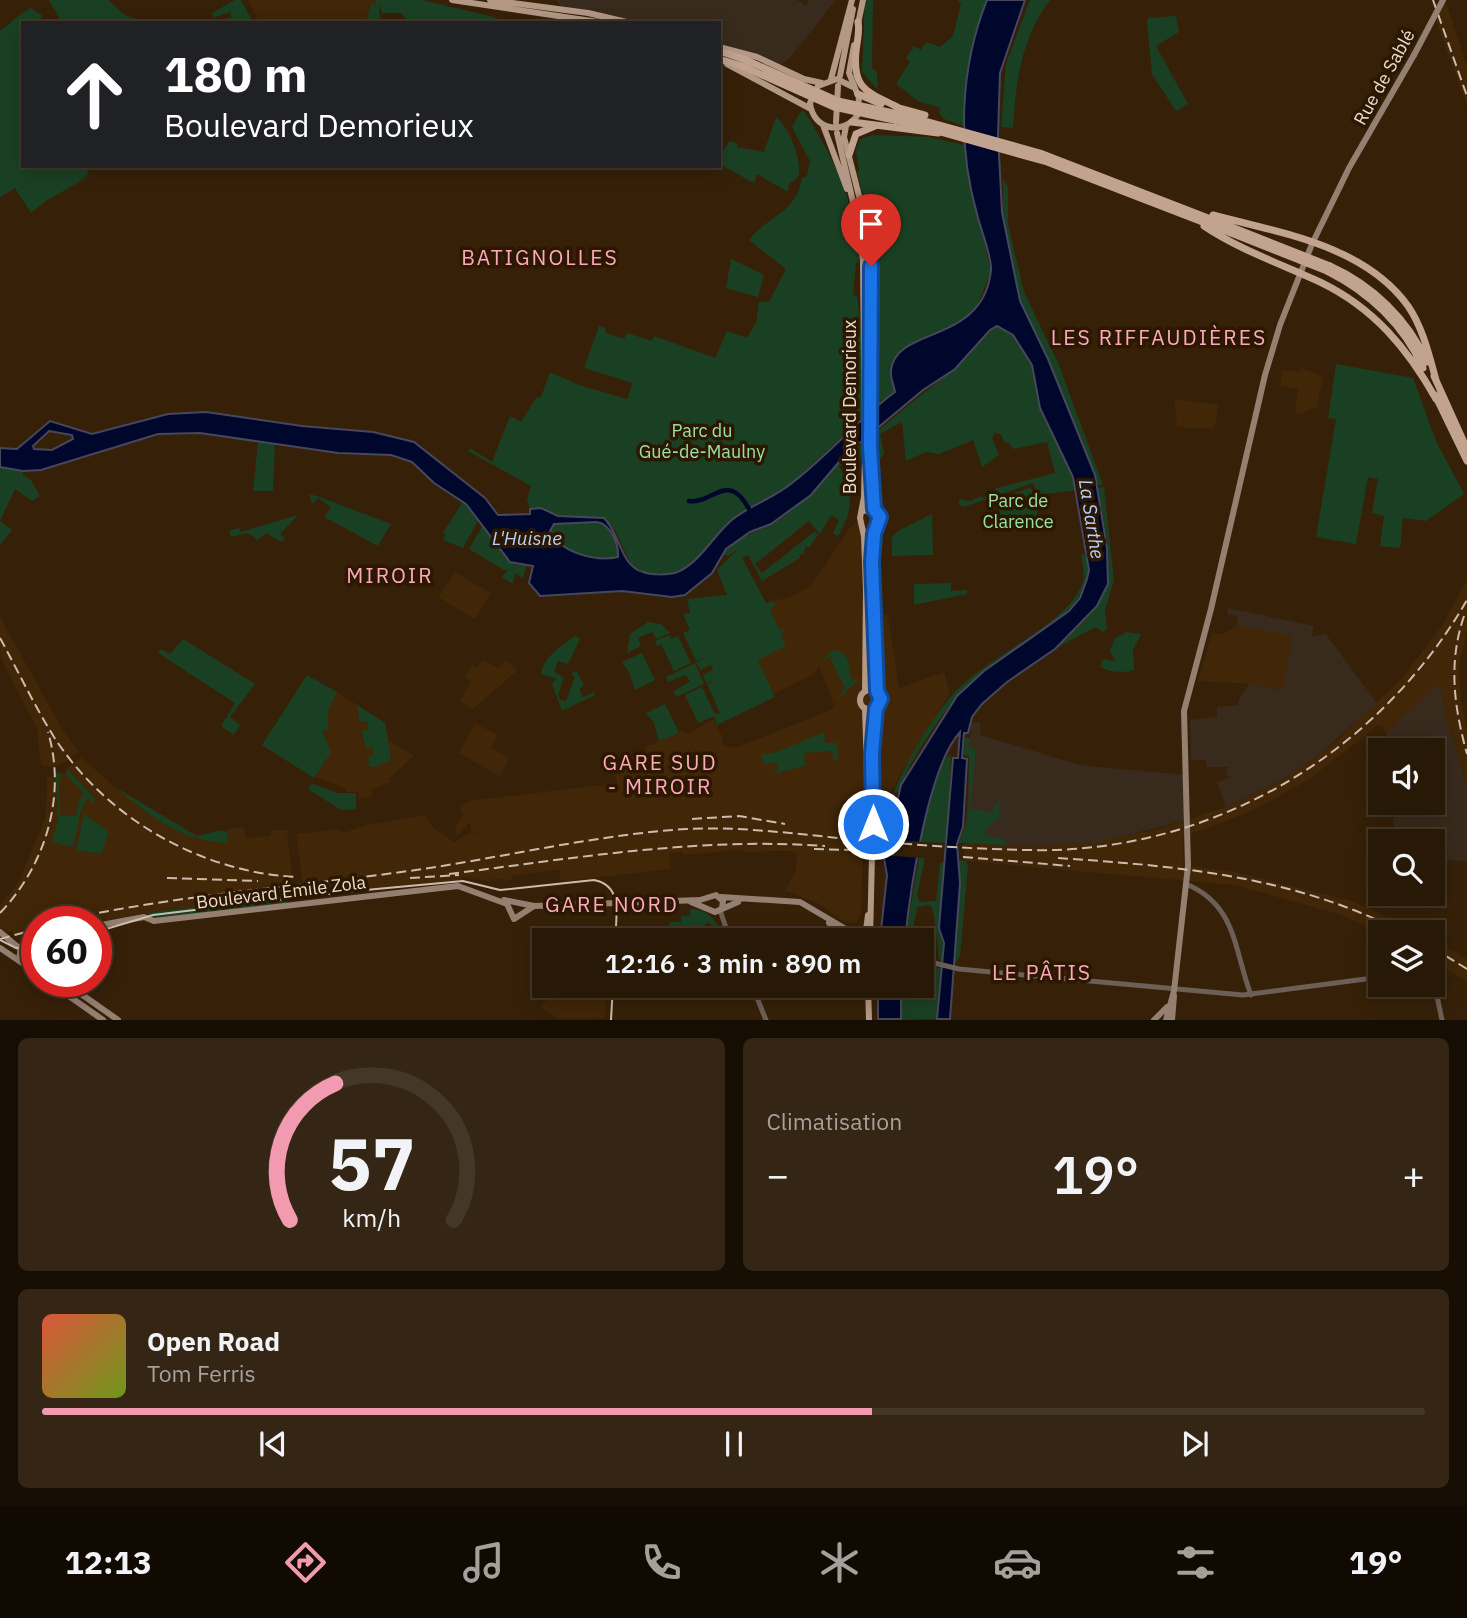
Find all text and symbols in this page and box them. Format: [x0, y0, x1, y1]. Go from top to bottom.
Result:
street label: Rue de Sablé [1348, 25, 1420, 129]
text: 180 m [164, 42, 308, 105]
icon: ahead [49, 49, 140, 140]
text: Boulevard Demorieux [164, 104, 474, 146]
pin [841, 194, 901, 266]
icon: arrive [852, 205, 890, 243]
district label: BATIGNOLLES [461, 243, 619, 271]
street label: Boulevard Demorieux [838, 320, 861, 494]
district label: LES RIFFAUDIÈRES [1051, 323, 1267, 351]
park label: Parc du Gué-de-Maulny [639, 419, 765, 463]
water label: La Sarthe [1074, 478, 1110, 561]
park label: Parc de Clarence [982, 489, 1054, 533]
water label: L'Huisne [492, 526, 562, 550]
district label: MIROIR [346, 561, 434, 589]
map controls [1368, 738, 1445, 997]
button: sound [1368, 738, 1445, 815]
district label: GARE SUD - MIROIR [602, 748, 718, 800]
position arrow [836, 787, 910, 861]
button: search [1368, 829, 1445, 906]
street label: Boulevard Émile Zola [195, 870, 368, 914]
district label: GARE NORD [545, 890, 679, 918]
speed limit sign: 60 [21, 906, 112, 997]
button: layers [1368, 920, 1445, 997]
text: 12:16 · 3 min · 890 m [605, 946, 861, 980]
district label: LE PÂTIS [992, 958, 1092, 986]
text: Climatisation [767, 1106, 902, 1136]
text: 57 [328, 1116, 415, 1211]
text: 19° [1052, 1141, 1139, 1208]
text: − [767, 1150, 789, 1199]
text: + [1402, 1150, 1425, 1199]
text: km/h [342, 1201, 401, 1234]
text: Open Road [147, 1324, 280, 1358]
text: Tom Ferris [147, 1358, 256, 1388]
icon: previous [254, 1425, 292, 1463]
icon: pause [715, 1425, 753, 1463]
icon: next [1176, 1425, 1214, 1463]
icon: directions [281, 1538, 330, 1587]
icon: music [459, 1538, 508, 1587]
icon: phone [637, 1538, 686, 1587]
icon: climate [815, 1538, 864, 1587]
icon: car [993, 1538, 1042, 1587]
icon: filters [1171, 1538, 1220, 1587]
text: 12:13 [65, 1541, 152, 1583]
text: 19° [1349, 1541, 1402, 1583]

